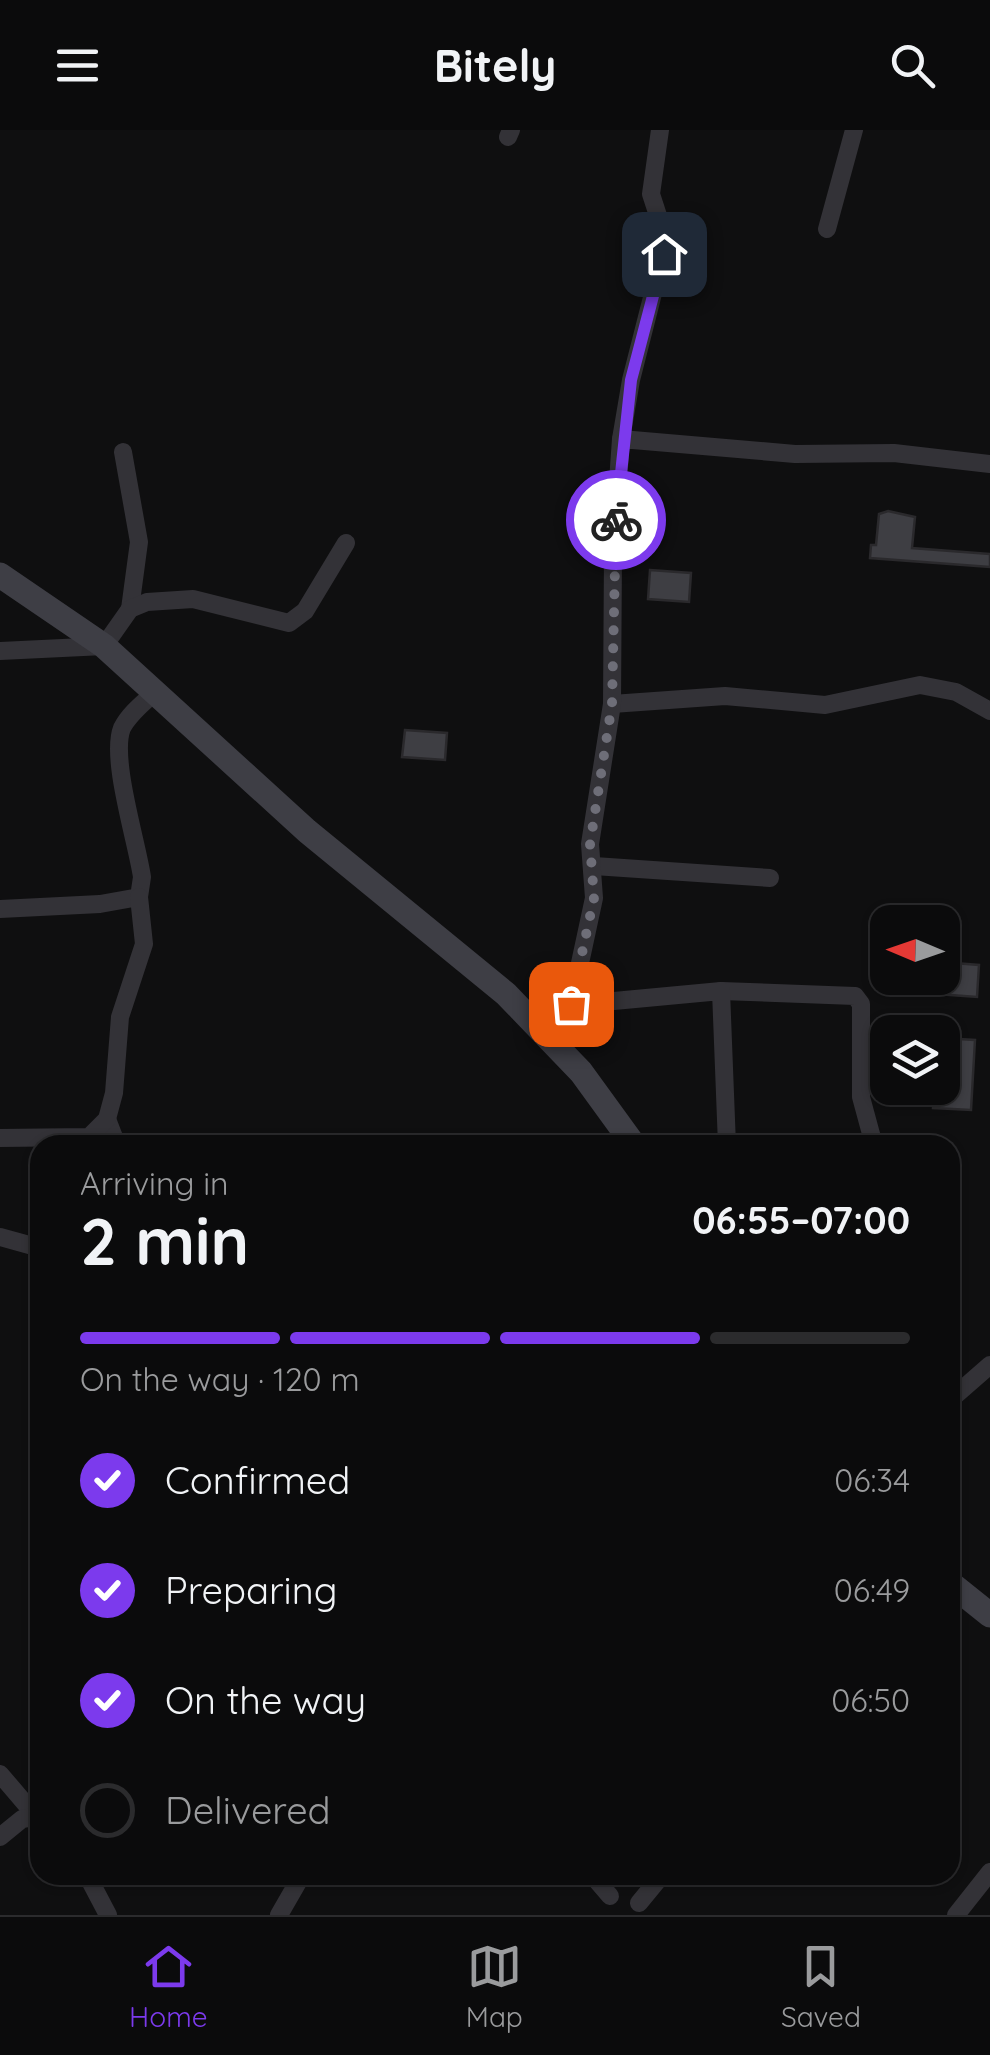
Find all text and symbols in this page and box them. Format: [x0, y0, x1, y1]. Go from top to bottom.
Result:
text: Bitely [434, 37, 556, 93]
icon: menu [50, 38, 105, 93]
icon: search [885, 38, 940, 93]
pin [622, 212, 707, 297]
icon: home [637, 227, 692, 282]
courier [566, 470, 666, 570]
icon: bike [589, 493, 644, 548]
north arrow [870, 905, 960, 995]
map controls [870, 905, 960, 1105]
pin [529, 962, 614, 1047]
icon: bag [544, 977, 599, 1032]
button: layers [870, 1015, 960, 1105]
text: Arriving in [80, 1163, 229, 1203]
text: 06:55–07:00 [692, 1196, 910, 1244]
text: 2 min [80, 1200, 249, 1281]
text: On the way · 120 m [80, 1359, 360, 1399]
icon: check [80, 1453, 135, 1508]
text: Confirmed [165, 1456, 350, 1504]
text: 06:34 [834, 1460, 910, 1500]
icon: check [80, 1563, 135, 1618]
text: Preparing [165, 1566, 337, 1614]
text: 06:49 [834, 1570, 910, 1610]
icon: check [80, 1673, 135, 1728]
text: On the way [165, 1676, 366, 1724]
text: 06:50 [831, 1680, 910, 1720]
text: Delivered [165, 1786, 331, 1834]
tab: Home [129, 1939, 208, 2034]
tab: Map [466, 1939, 523, 2034]
tab: Saved [781, 1939, 861, 2034]

